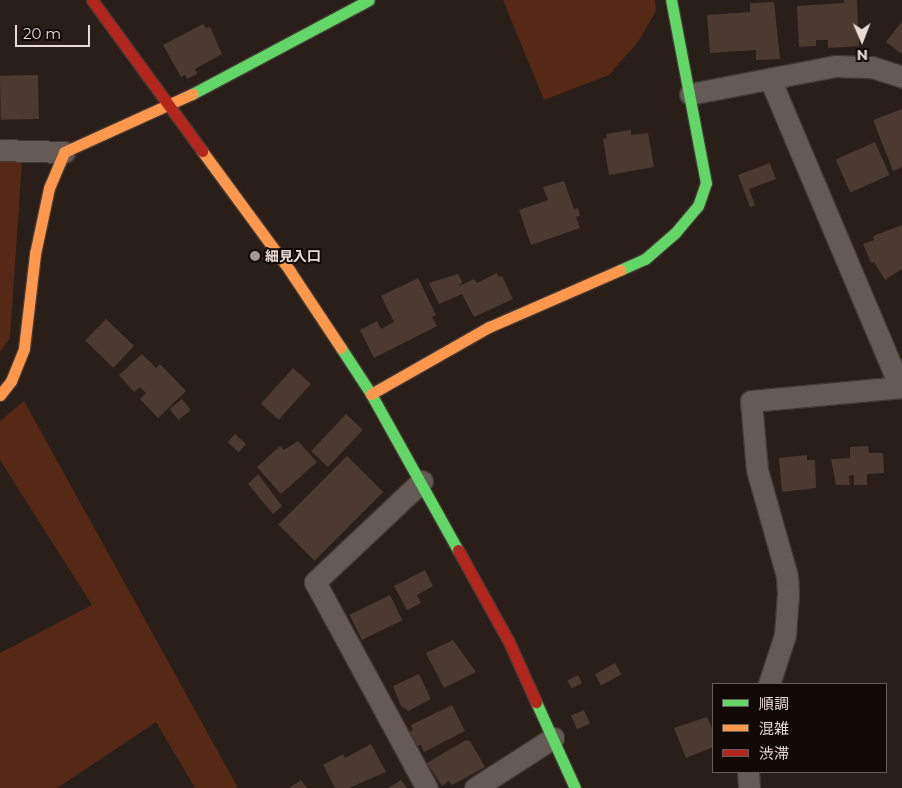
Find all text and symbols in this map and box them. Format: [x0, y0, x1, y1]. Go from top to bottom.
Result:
scale bar [18, 15, 92, 47]
north arrow [837, 15, 887, 65]
text: 20 m [23, 24, 61, 43]
text: N [856, 46, 868, 64]
place label: 細見入口 [265, 248, 321, 264]
marker: 細見入口 [249, 250, 261, 262]
legend [712, 683, 887, 773]
text: 順調 [759, 694, 789, 713]
text: 混雑 [759, 719, 789, 738]
text: 渋滞 [759, 744, 789, 763]

